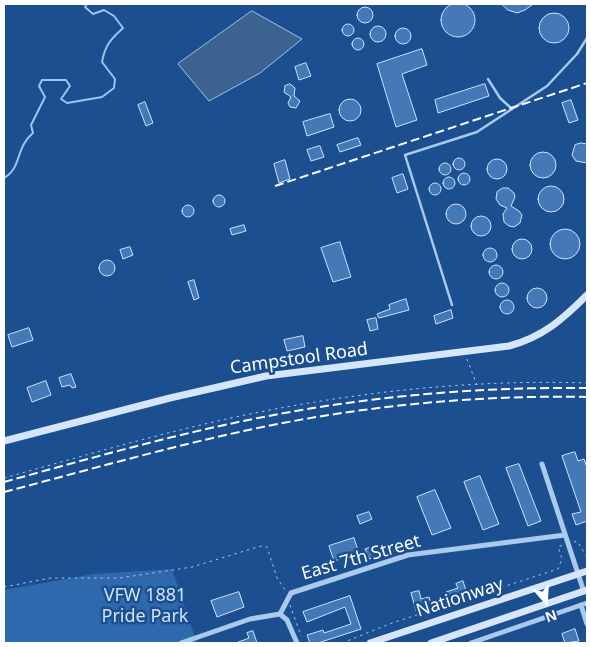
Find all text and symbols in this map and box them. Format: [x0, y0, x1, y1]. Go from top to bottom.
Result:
street label: Campstool Road [229, 339, 369, 379]
street label: East 7th Street [299, 531, 423, 585]
street label: Nationway [414, 574, 506, 622]
north arrow [521, 577, 571, 627]
park label: VFW 1881 Pride Park [102, 585, 188, 628]
text: N [543, 606, 560, 627]

